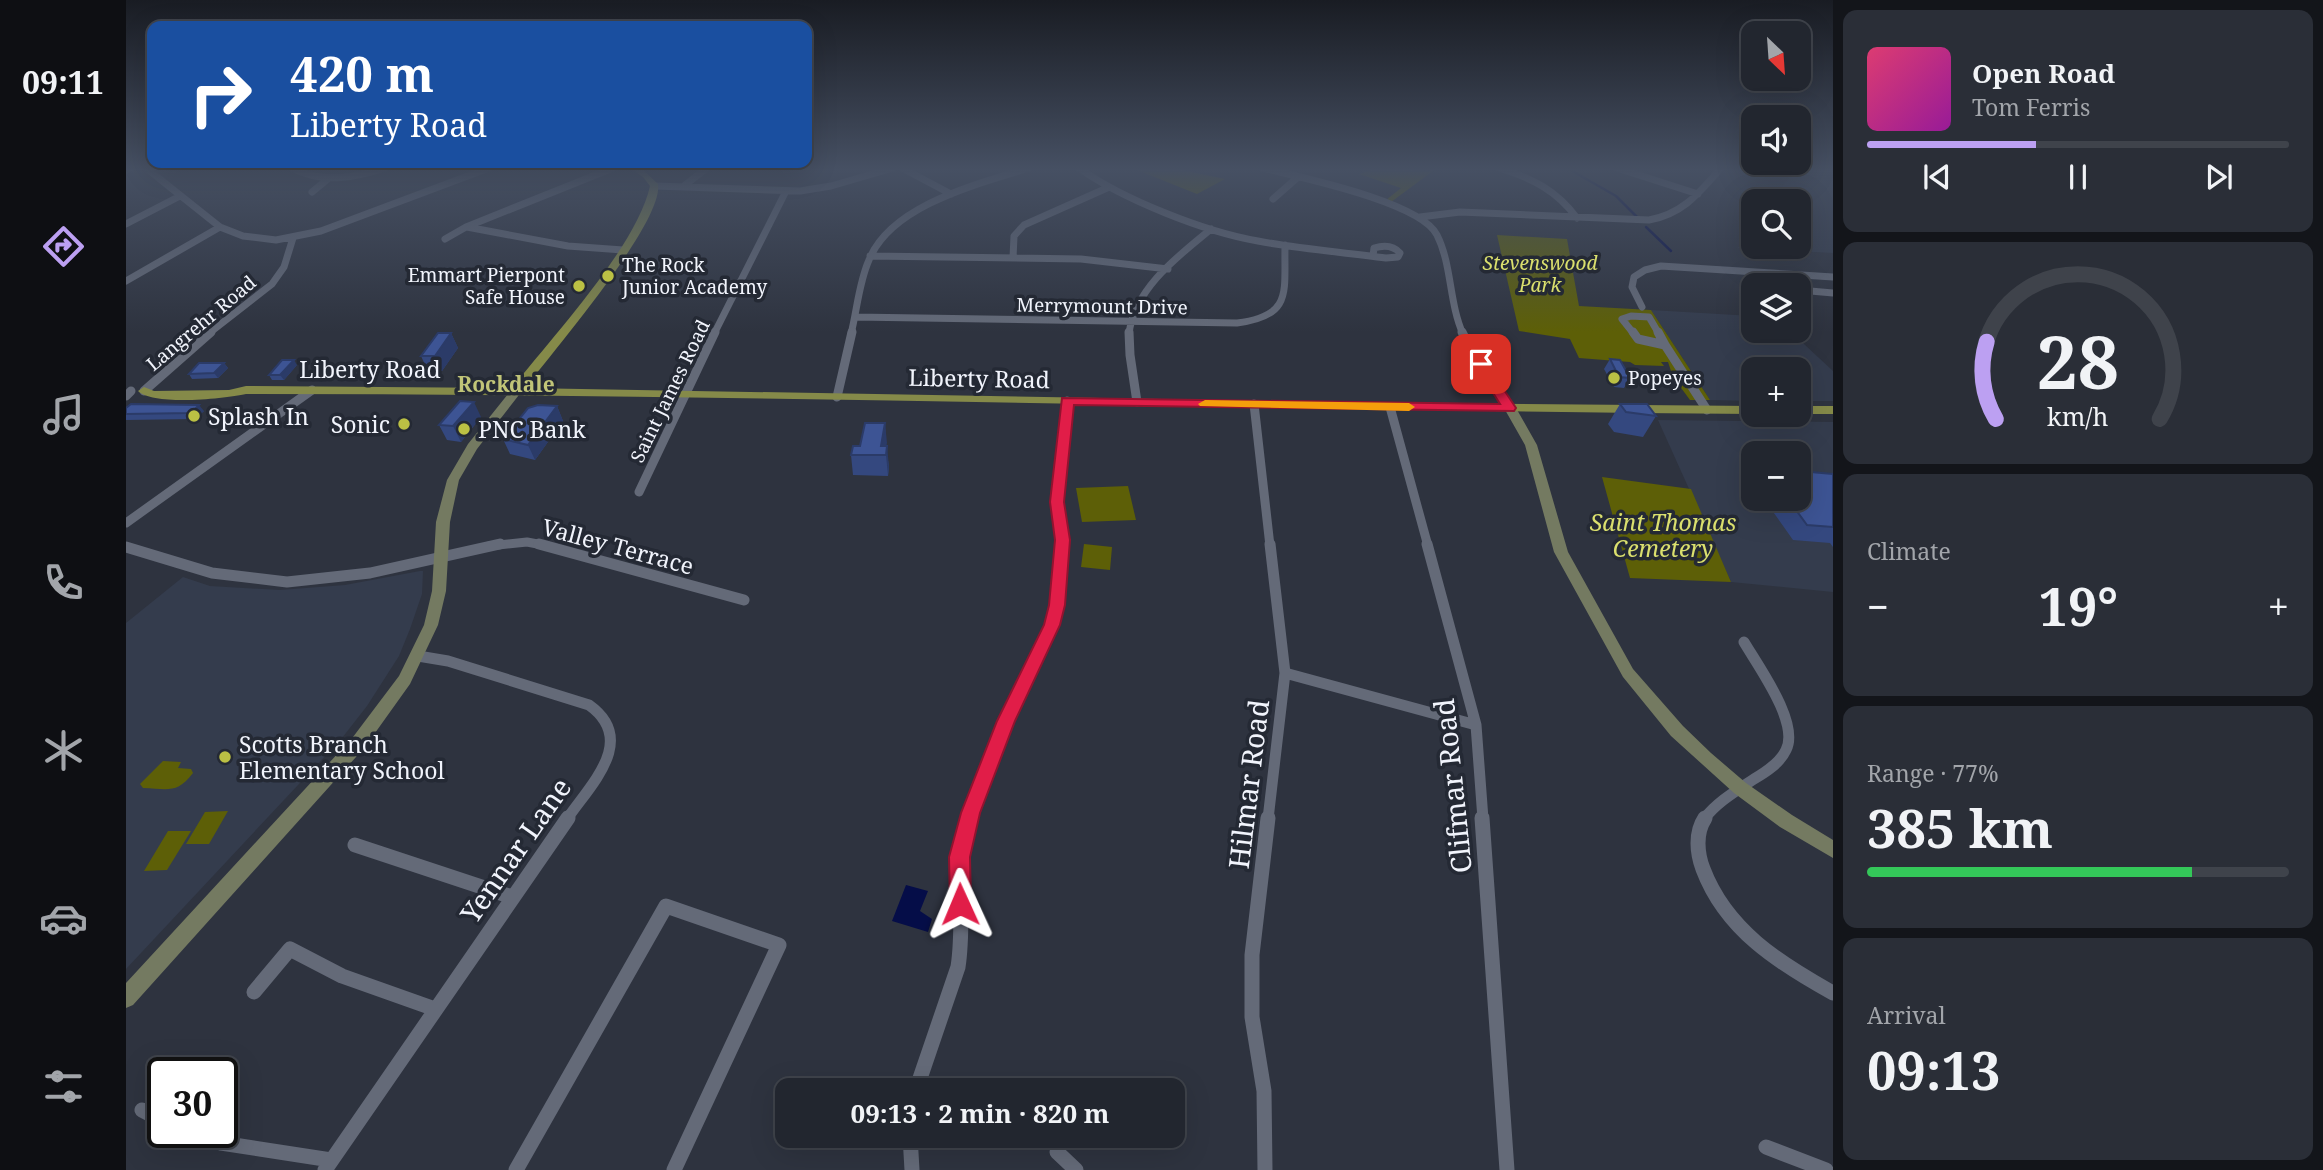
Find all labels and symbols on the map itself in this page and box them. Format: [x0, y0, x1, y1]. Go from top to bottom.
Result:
north arrow [1741, 21, 1811, 91]
park label: Stevenswood Park [1483, 250, 1598, 298]
place label: The Rock Junior Academy [621, 252, 768, 300]
place label: Emmart Pierpont Safe House [408, 262, 565, 310]
marker: The Rock Junior Academy [600, 268, 616, 284]
street label: Langrehr Road [141, 269, 262, 377]
marker: Emmart Pierpont Safe House [571, 278, 587, 294]
street label: Merrymount Drive [1016, 292, 1188, 320]
street label: Saint James Road [624, 315, 716, 467]
pin [1451, 334, 1511, 394]
street label: Liberty Road [299, 353, 441, 385]
street label: Liberty Road [908, 361, 1050, 395]
place label: Popeyes [1628, 365, 1702, 391]
district label: Rockdale [457, 370, 555, 398]
marker: Popeyes [1606, 370, 1622, 386]
place label: Splash In [208, 400, 309, 432]
marker: Splash In [186, 408, 202, 424]
place label: Sonic [331, 408, 390, 440]
place label: PNC Bank [478, 413, 586, 445]
marker: Sonic [396, 416, 412, 432]
marker: PNC Bank [456, 421, 472, 437]
park label: Saint Thomas Cemetery [1590, 506, 1737, 564]
street label: Valley Terrace [539, 510, 697, 582]
street label: Hilmar Road [1219, 697, 1277, 871]
street label: Clifmar Road [1424, 697, 1480, 875]
place label: Scotts Branch Elementary School [239, 728, 445, 786]
marker: Scotts Branch Elementary School [217, 749, 233, 765]
street label: Yennar Lane [450, 770, 579, 931]
position arrow [923, 867, 997, 941]
speed limit sign: 30 [147, 1057, 238, 1148]

